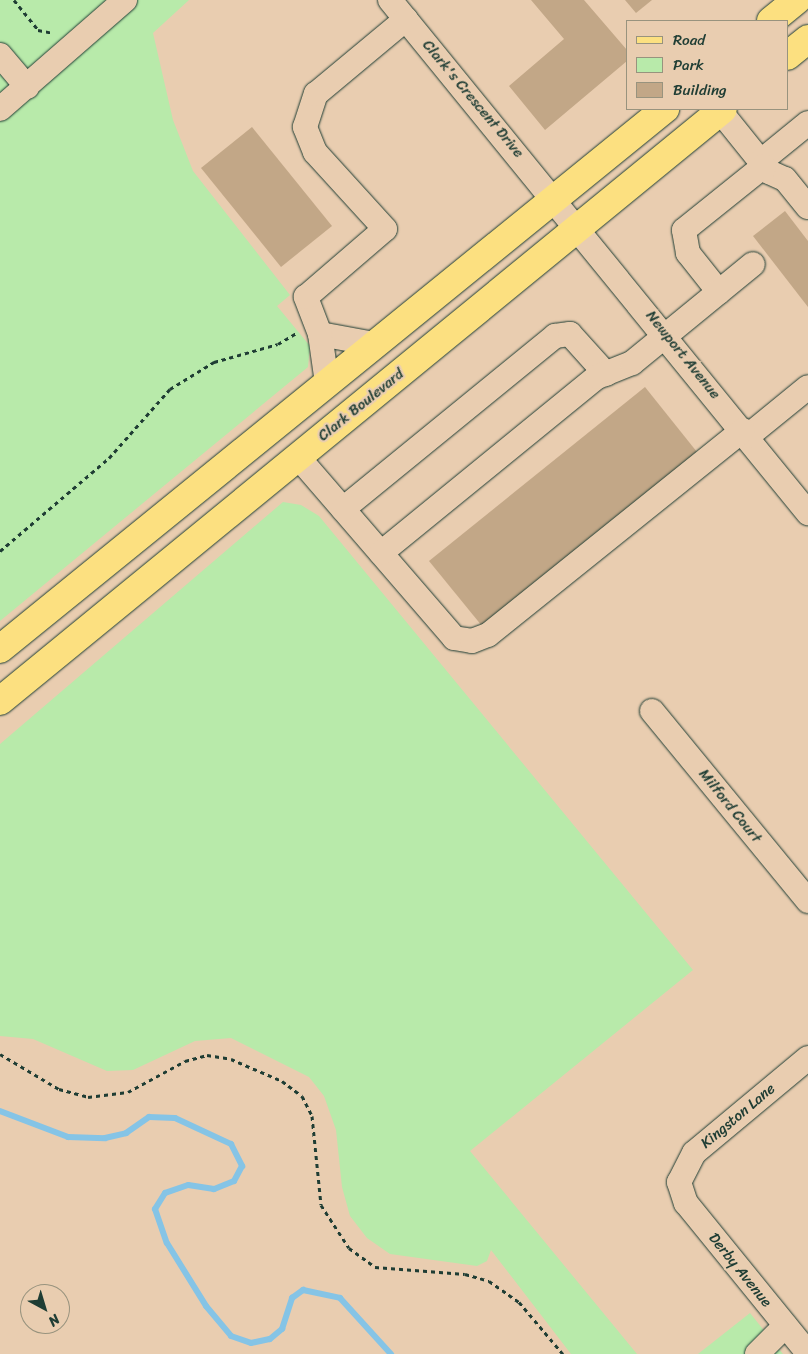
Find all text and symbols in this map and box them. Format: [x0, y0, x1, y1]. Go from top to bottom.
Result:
legend [626, 20, 788, 110]
text: Road [673, 27, 705, 53]
street label: Clark's Crescent Drive [418, 36, 528, 162]
text: Park [673, 52, 704, 78]
text: Building [673, 77, 727, 103]
street label: Newport Avenue [642, 307, 724, 403]
street label: Clark Boulevard [315, 365, 407, 445]
street label: Milford Court [695, 765, 765, 847]
street label: Kingston Lane [697, 1080, 779, 1152]
street label: Derby Avenue [705, 1229, 775, 1311]
north arrow [20, 1284, 70, 1334]
text: N [42, 1307, 66, 1333]

